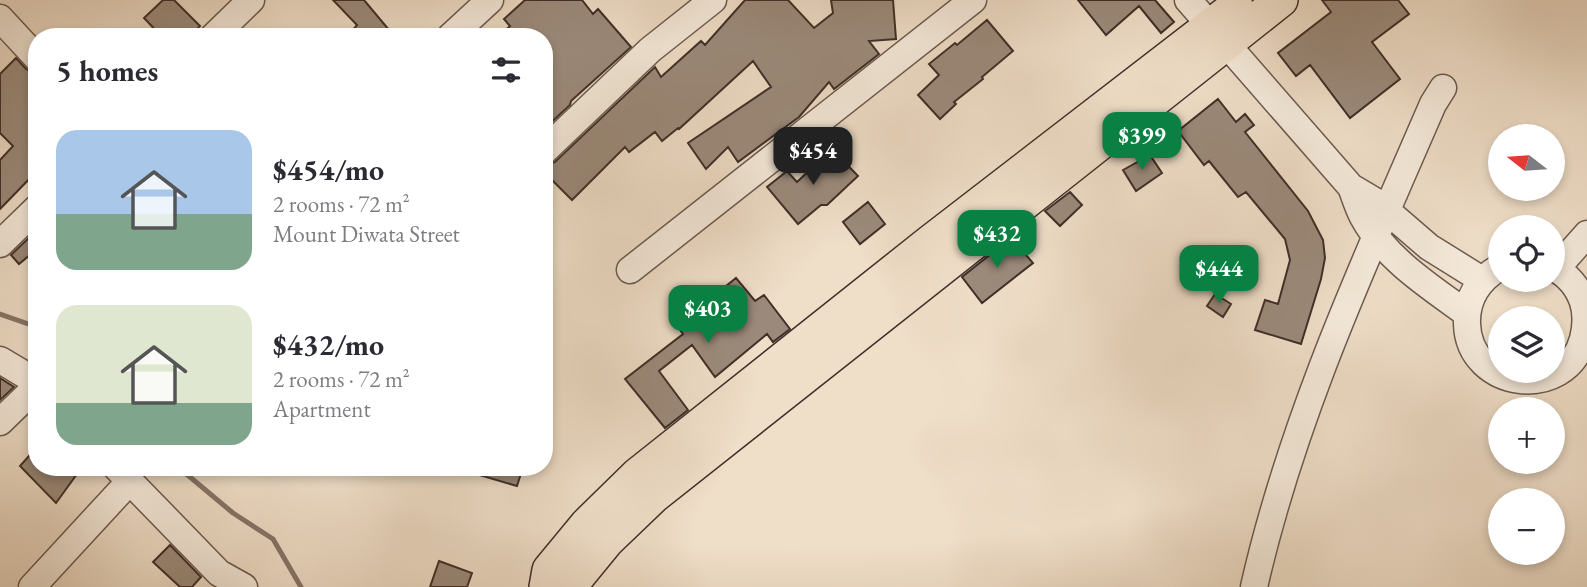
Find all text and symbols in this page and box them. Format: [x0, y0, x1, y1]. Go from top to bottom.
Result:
text: 5 homes [56, 51, 158, 90]
icon: filters [487, 51, 525, 89]
pin: $399 [1101, 113, 1183, 172]
text: $399 [1118, 120, 1166, 150]
north arrow [1488, 124, 1564, 201]
map controls [1488, 124, 1565, 565]
pin: $454 [772, 128, 854, 187]
text: $454 [789, 135, 837, 165]
text: $454/mo [273, 150, 384, 189]
icon: home [112, 158, 196, 242]
text: 2 rooms · 72 m² [273, 189, 410, 219]
pin: $432 [956, 210, 1038, 270]
button: locate [1488, 215, 1565, 292]
text: $432 [973, 218, 1021, 248]
text: Mount Diwata Street [273, 219, 460, 249]
pin: $444 [1178, 246, 1260, 305]
text: $444 [1195, 253, 1243, 283]
pin: $403 [667, 286, 749, 345]
text: $403 [684, 293, 732, 323]
button: layers [1488, 306, 1565, 383]
text: $432/mo [273, 325, 384, 364]
icon: home [112, 333, 196, 417]
text: 2 rooms · 72 m² [273, 364, 410, 394]
text: Apartment [273, 394, 371, 424]
button: + [1488, 397, 1565, 474]
button: − [1488, 488, 1565, 565]

